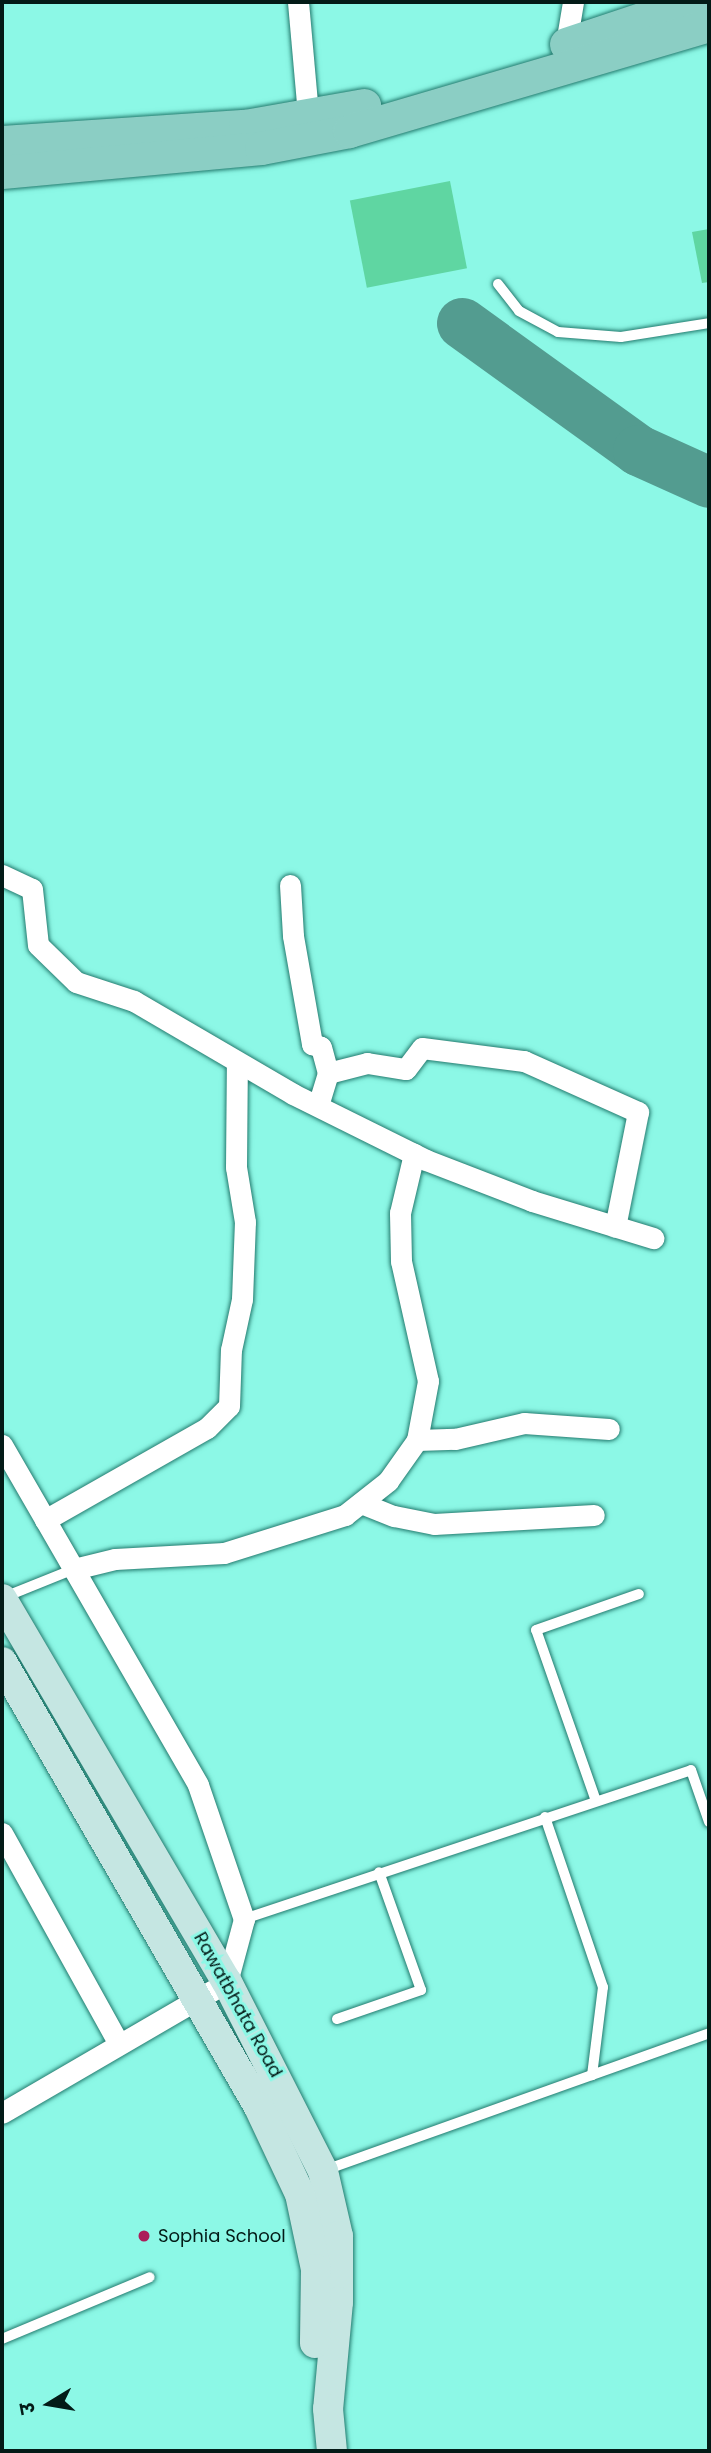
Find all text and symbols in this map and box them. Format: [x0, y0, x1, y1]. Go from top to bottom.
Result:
street label: Rawatbhata Road [189, 1929, 287, 2081]
place label: Sophia School [158, 2225, 286, 2247]
marker: Sophia School [136, 2228, 152, 2244]
north arrow [14, 2369, 84, 2439]
text: उ [14, 2400, 42, 2416]

